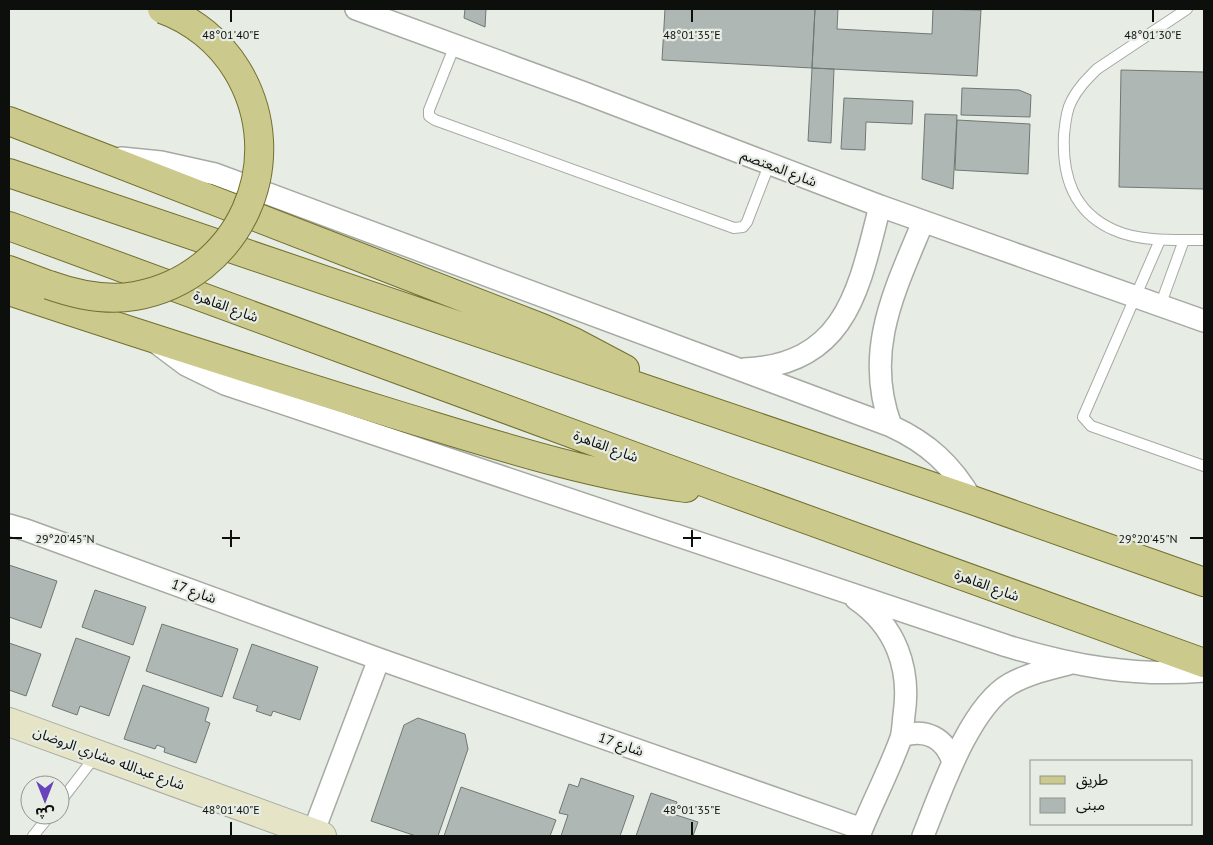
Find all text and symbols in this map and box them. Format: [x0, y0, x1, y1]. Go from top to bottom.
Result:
text: 48°01'40"E [202, 27, 260, 42]
text: 48°01'35"E [663, 27, 721, 42]
text: 48°01'30"E [1124, 27, 1182, 42]
street label: شارع المعتصم [738, 145, 819, 193]
street label: شارع القاهرة [190, 286, 261, 328]
street label: شارع القاهرة [570, 426, 641, 468]
text: 29°20'45"N [35, 531, 95, 546]
text: 29°20'45"N [1118, 531, 1178, 546]
street label: شارع القاهرة [951, 565, 1022, 607]
street label: شارع 17 [168, 575, 219, 609]
street label: شارع عبدالله مشاري الروضان [30, 722, 187, 796]
street label: شارع 17 [596, 728, 646, 762]
legend [1030, 760, 1193, 825]
text: طريق [1076, 770, 1108, 790]
north arrow [20, 775, 70, 825]
text: مبنى [1076, 795, 1105, 814]
text: 48°01'40"E [202, 802, 260, 817]
text: 48°01'35"E [663, 802, 721, 817]
text: ش [35, 804, 55, 822]

